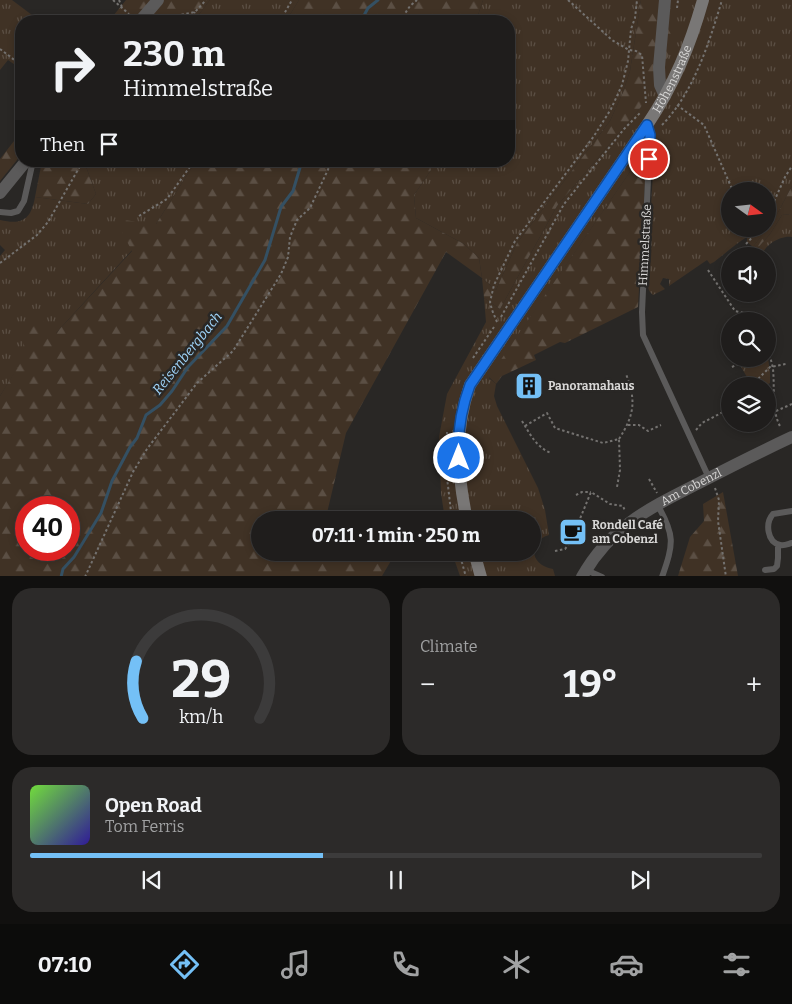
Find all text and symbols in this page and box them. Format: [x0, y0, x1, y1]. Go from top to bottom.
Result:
text: 230 m [123, 33, 225, 75]
icon: right [40, 35, 105, 100]
street label: Höhenstraße [650, 43, 695, 115]
text: Himmelstraße [123, 75, 273, 102]
icon: arrive [95, 130, 123, 158]
text: Then [40, 133, 85, 156]
pin [628, 138, 670, 180]
icon: arrive [635, 145, 663, 173]
north arrow [721, 182, 776, 238]
map controls [721, 182, 776, 432]
street label: Himmelstraße [636, 204, 654, 286]
button: sound [721, 247, 776, 302]
water label: Reisenbergbach [149, 309, 226, 398]
button: search [721, 312, 776, 367]
building icon: Panoramahaus [514, 371, 544, 401]
button: layers [721, 377, 776, 432]
place label: Panoramahaus [548, 379, 635, 393]
position arrow [432, 431, 484, 483]
street label: Am Cobenzl [658, 465, 724, 509]
speed limit sign: 40 [15, 496, 80, 561]
cafe icon: Rondell Café am Cobenzl [558, 517, 588, 547]
place label: Rondell Café am Cobenzl [592, 518, 663, 546]
text: 07:11 · 1 min · 250 m [312, 524, 480, 547]
text: Climate [420, 637, 478, 656]
text: 29 [171, 648, 231, 711]
text: 19° [563, 661, 618, 707]
text: − [420, 668, 435, 701]
text: + [746, 668, 762, 701]
text: km/h [179, 706, 223, 728]
text: Open Road [105, 794, 202, 817]
text: Tom Ferris [105, 817, 184, 836]
icon: previous [138, 866, 166, 894]
icon: pause [382, 866, 410, 894]
icon: next [626, 866, 654, 894]
icon: directions [167, 947, 202, 982]
icon: music [278, 947, 313, 982]
icon: phone [388, 947, 423, 982]
icon: climate [499, 947, 534, 982]
icon: car [609, 947, 644, 982]
icon: filters [719, 947, 754, 982]
text: 07:10 [38, 951, 92, 978]

